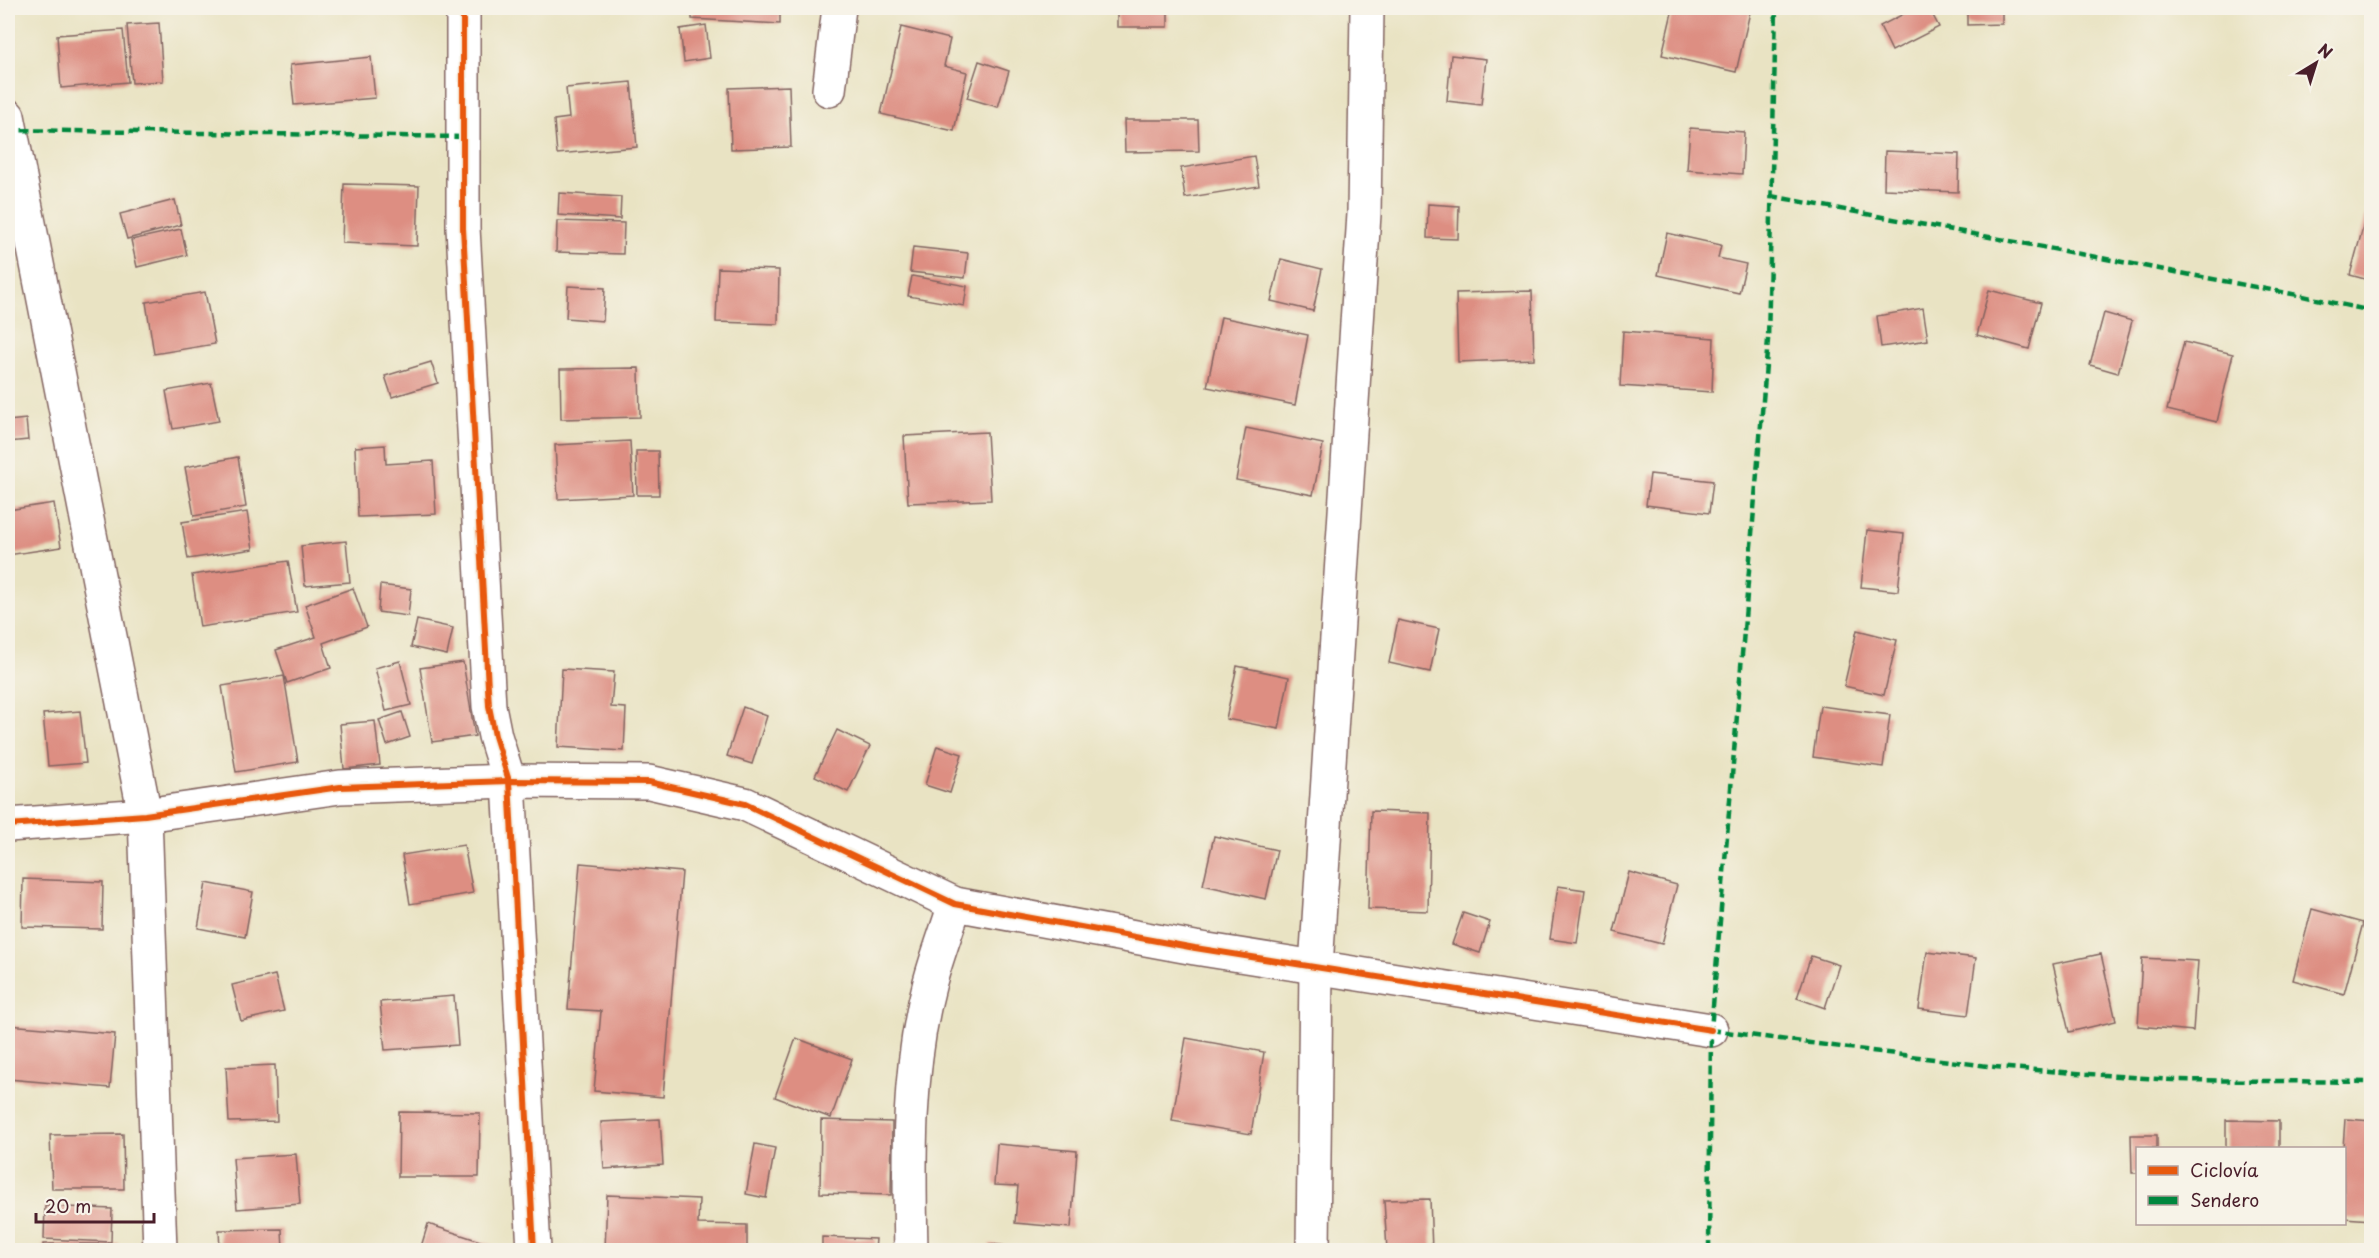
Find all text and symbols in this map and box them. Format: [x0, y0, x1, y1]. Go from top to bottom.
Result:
north arrow [2286, 33, 2346, 93]
text: N [2313, 37, 2338, 64]
legend [2136, 1147, 2346, 1225]
text: Ciclovía [2190, 1156, 2259, 1183]
scale bar [36, 1186, 154, 1224]
text: Sendero [2190, 1186, 2259, 1213]
text: 20 m [45, 1192, 91, 1219]

